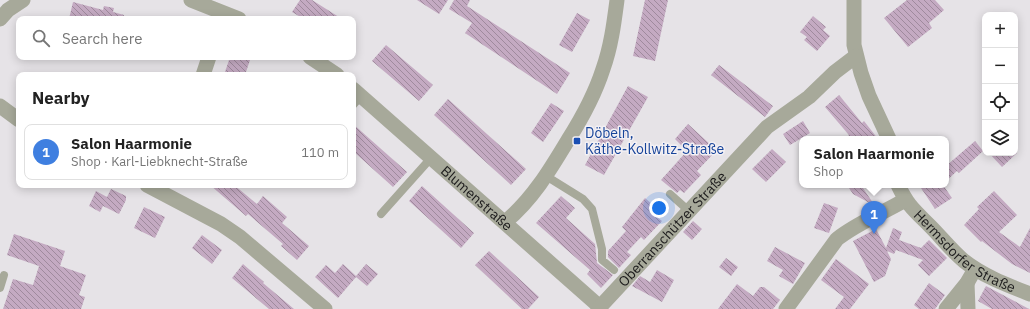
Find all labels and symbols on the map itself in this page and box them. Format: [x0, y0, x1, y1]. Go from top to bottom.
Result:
place label: Döbeln, Käthe-Kollwitz-Straße [585, 124, 725, 158]
marker: Döbeln, Käthe-Kollwitz-Straße [572, 136, 582, 146]
street label: Blumenstraße [437, 162, 517, 235]
street label: Oberranschützer Straße [614, 167, 730, 291]
your location [649, 198, 669, 218]
pin: 1 [861, 201, 887, 234]
street label: Hermsdorfer Straße [910, 206, 1019, 296]

